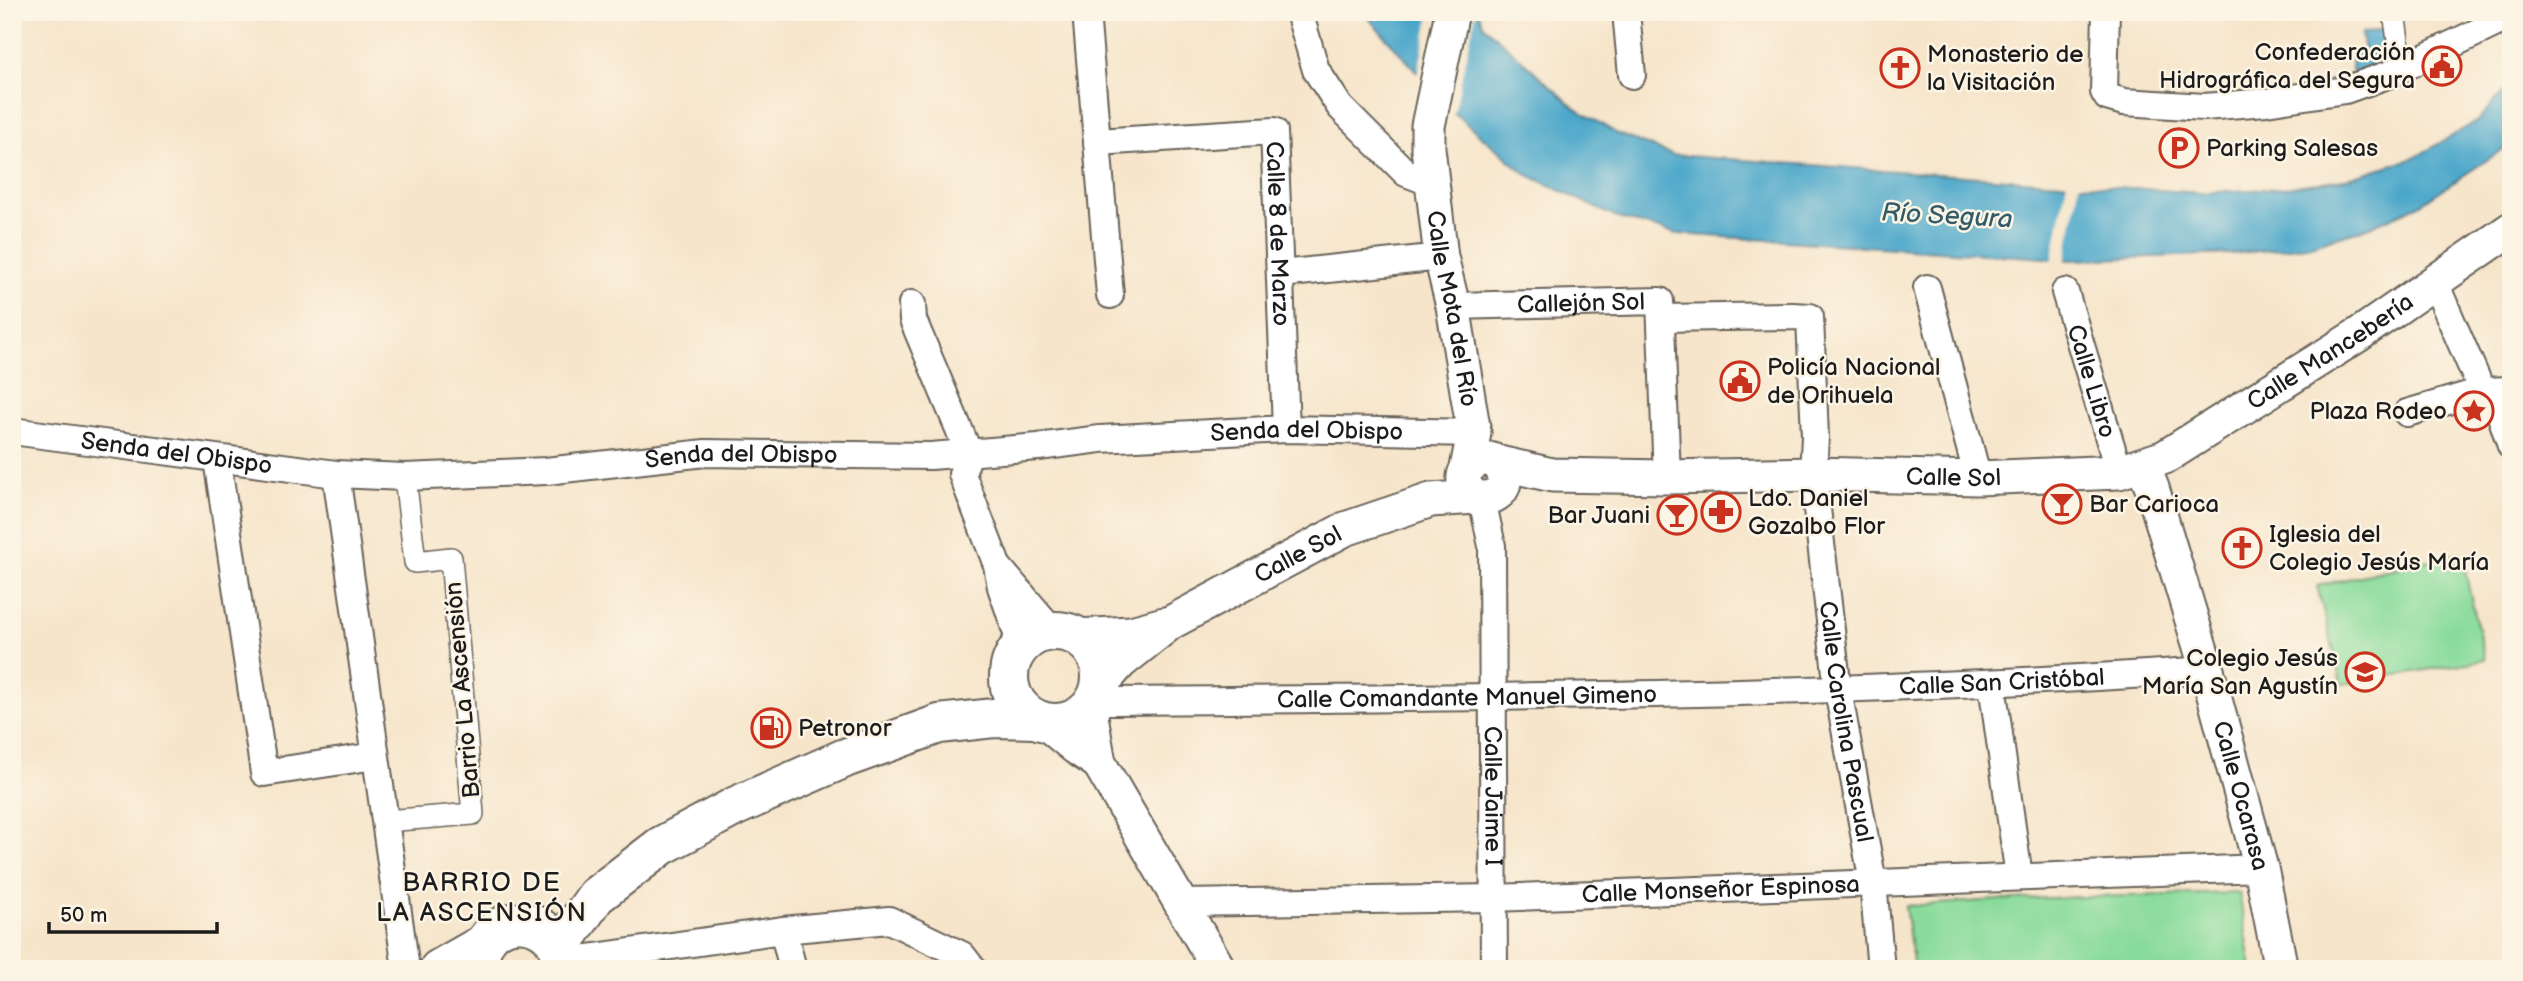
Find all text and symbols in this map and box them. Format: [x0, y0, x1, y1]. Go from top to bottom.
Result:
place label: Confederación Hidrográfica del Segura [2159, 38, 2415, 95]
place label: Monasterio de la Visitación [1927, 40, 2084, 97]
public building icon: Confederación Hidrográfica del Segura [2421, 45, 2463, 87]
church icon: Monasterio de la Visitación [1879, 47, 1921, 89]
parking icon: Parking Salesas [2158, 127, 2200, 169]
place label: Parking Salesas [2206, 134, 2378, 163]
street label: Calle 8 de Marzo [1259, 141, 1296, 327]
water label: Río Segura [1880, 198, 2013, 235]
street label: Calle Mota del Río [1421, 209, 1483, 409]
street label: Callejón Sol [1517, 287, 1645, 319]
street label: Calle Mancebería [2242, 287, 2419, 416]
street label: Calle Libro [2061, 321, 2122, 441]
place label: Policía Nacional de Orihuela [1767, 353, 1940, 410]
public building icon: Policía Nacional de Orihuela [1719, 360, 1761, 402]
place icon: Plaza Rodeo [2453, 390, 2495, 432]
place label: Plaza Rodeo [2310, 397, 2447, 426]
street label: Senda del Obispo [1210, 415, 1403, 448]
street label: Senda del Obispo [79, 426, 274, 480]
street label: Senda del Obispo [643, 439, 838, 475]
street label: Calle Sol [1906, 462, 2002, 493]
bar icon: Bar Carioca [2041, 483, 2083, 525]
place label: Ldo. Daniel Gozalbo Flor [1748, 484, 1885, 541]
place label: Bar Carioca [2089, 490, 2219, 519]
pharmacy icon: Ldo. Daniel Gozalbo Flor [1700, 491, 1742, 533]
bar icon: Bar Juani [1656, 494, 1698, 536]
place label: Bar Juani [1548, 501, 1650, 530]
street label: Calle Sol [1249, 520, 1347, 590]
place label: Iglesia del Colegio Jesús María [2269, 520, 2489, 577]
church icon: Iglesia del Colegio Jesús María [2221, 527, 2263, 569]
street label: Barrio La Ascensión [439, 581, 486, 799]
street label: Calle Carolina Pascual [1813, 599, 1879, 844]
place label: Colegio Jesús María San Agustín [2142, 644, 2338, 701]
school or university icon: Colegio Jesús María San Agustín [2344, 651, 2386, 693]
street label: Calle San Cristóbal [1898, 663, 2105, 702]
street label: Calle Comandante Manuel Gimeno [1277, 680, 1657, 715]
fuel station icon: Petronor [750, 707, 792, 749]
place label: Petronor [798, 714, 892, 743]
street label: Calle Ocarasa [2207, 718, 2275, 874]
street label: Calle Jaime I [1478, 726, 1508, 866]
district label: BARRIO DE LA ASCENSIÓN [376, 868, 588, 929]
street label: Calle Monseñor Espinosa [1581, 870, 1860, 910]
scale bar [49, 890, 217, 934]
text: 50 m [60, 903, 107, 928]

